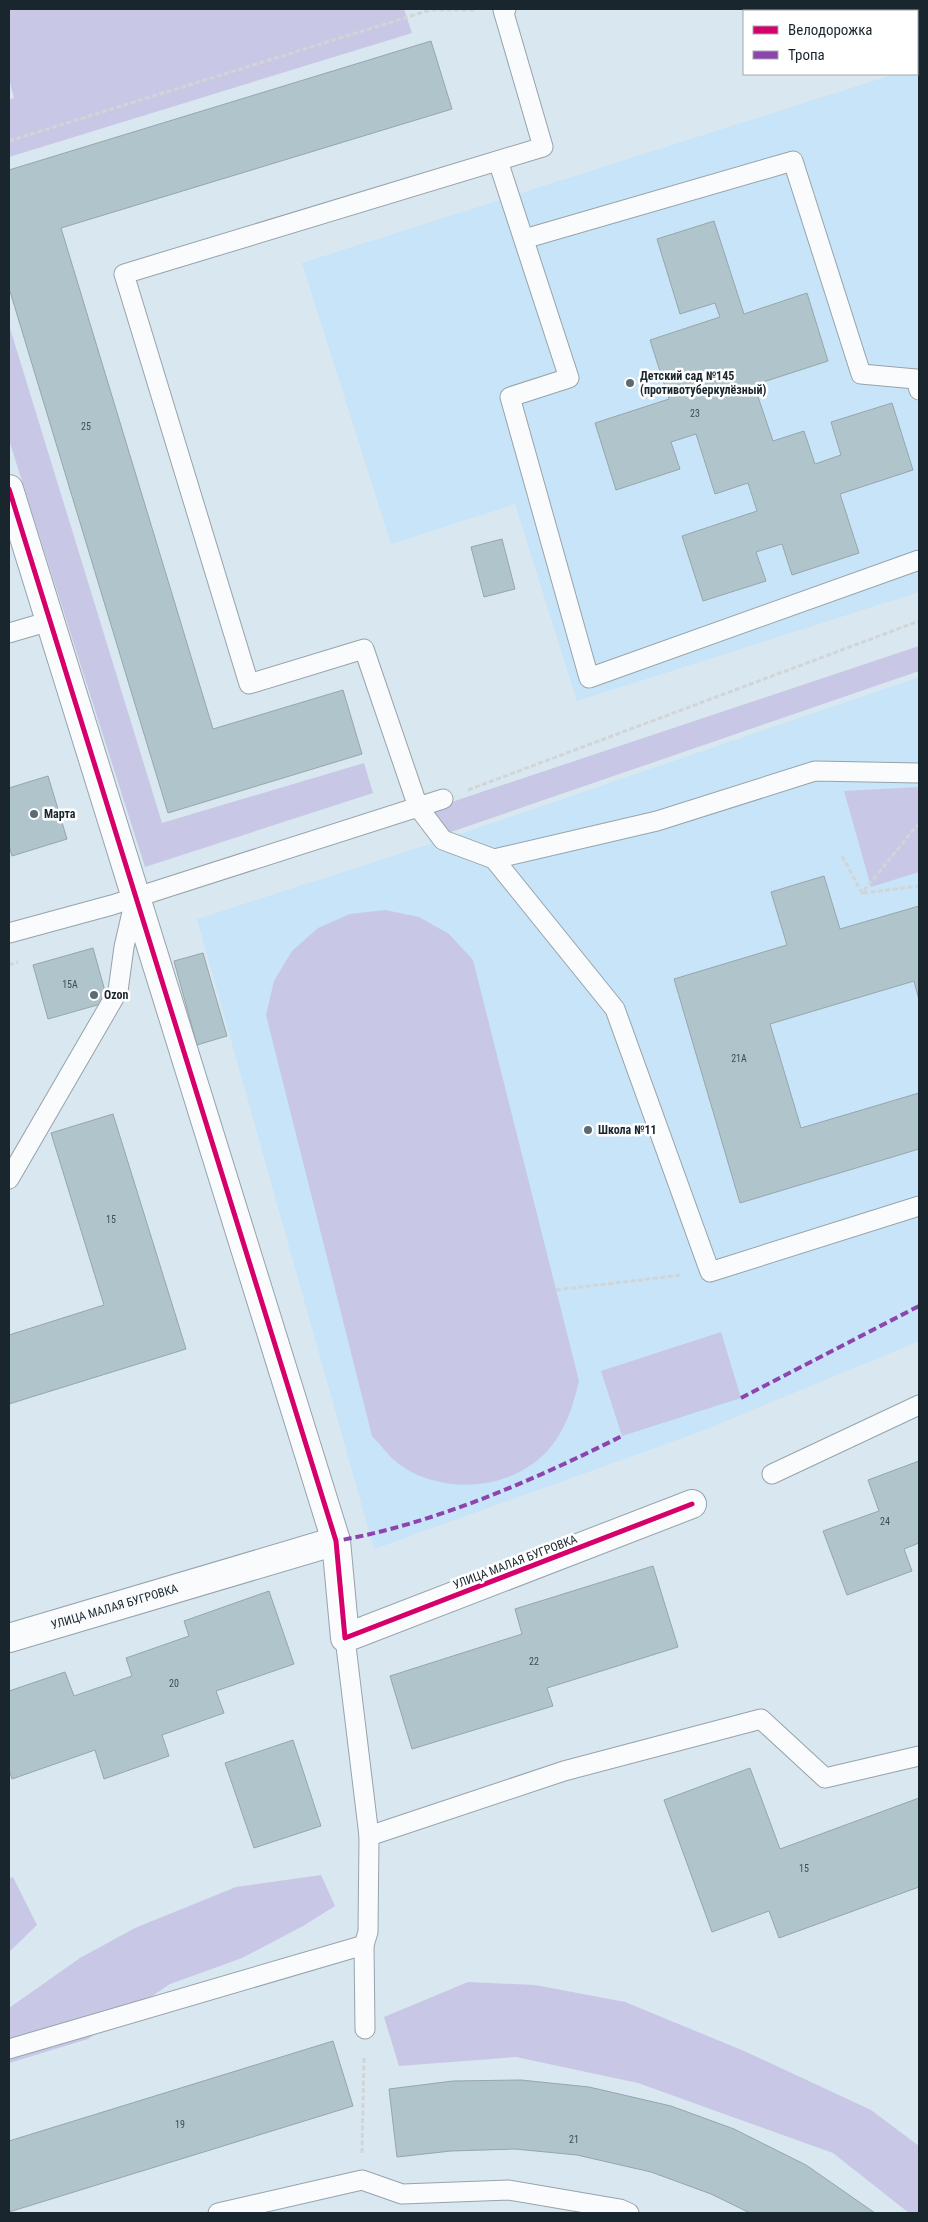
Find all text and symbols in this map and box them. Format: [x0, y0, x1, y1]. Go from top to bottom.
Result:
legend [743, 10, 918, 75]
text: Велодорожка [788, 21, 873, 39]
text: Тропа [788, 46, 825, 64]
place label: Детский сад №145 (противотуберкулёзный) [640, 369, 766, 397]
marker: Детский сад №145 (противотуберкулёзный) [624, 377, 636, 389]
house number: 23 [690, 408, 700, 419]
house number: 25 [81, 421, 91, 432]
place label: Марта [44, 807, 76, 821]
marker: Марта [28, 808, 40, 820]
house number: 15А [62, 979, 78, 990]
place label: Ozon [104, 988, 129, 1002]
marker: Ozon [88, 989, 100, 1001]
house number: 21А [731, 1053, 747, 1064]
place label: Школа №11 [598, 1123, 657, 1137]
marker: Школа №11 [582, 1124, 594, 1136]
house number: 15 [106, 1214, 116, 1225]
house number: 24 [880, 1516, 890, 1527]
street label: УЛИЦА МАЛАЯ БУГРОВКА [451, 1532, 579, 1592]
street label: УЛИЦА МАЛАЯ БУГРОВКА [49, 1581, 180, 1632]
house number: 22 [529, 1656, 539, 1667]
house number: 20 [169, 1678, 179, 1689]
house number: 15 [799, 1863, 809, 1874]
house number: 19 [175, 2119, 185, 2130]
house number: 21 [569, 2134, 579, 2145]

